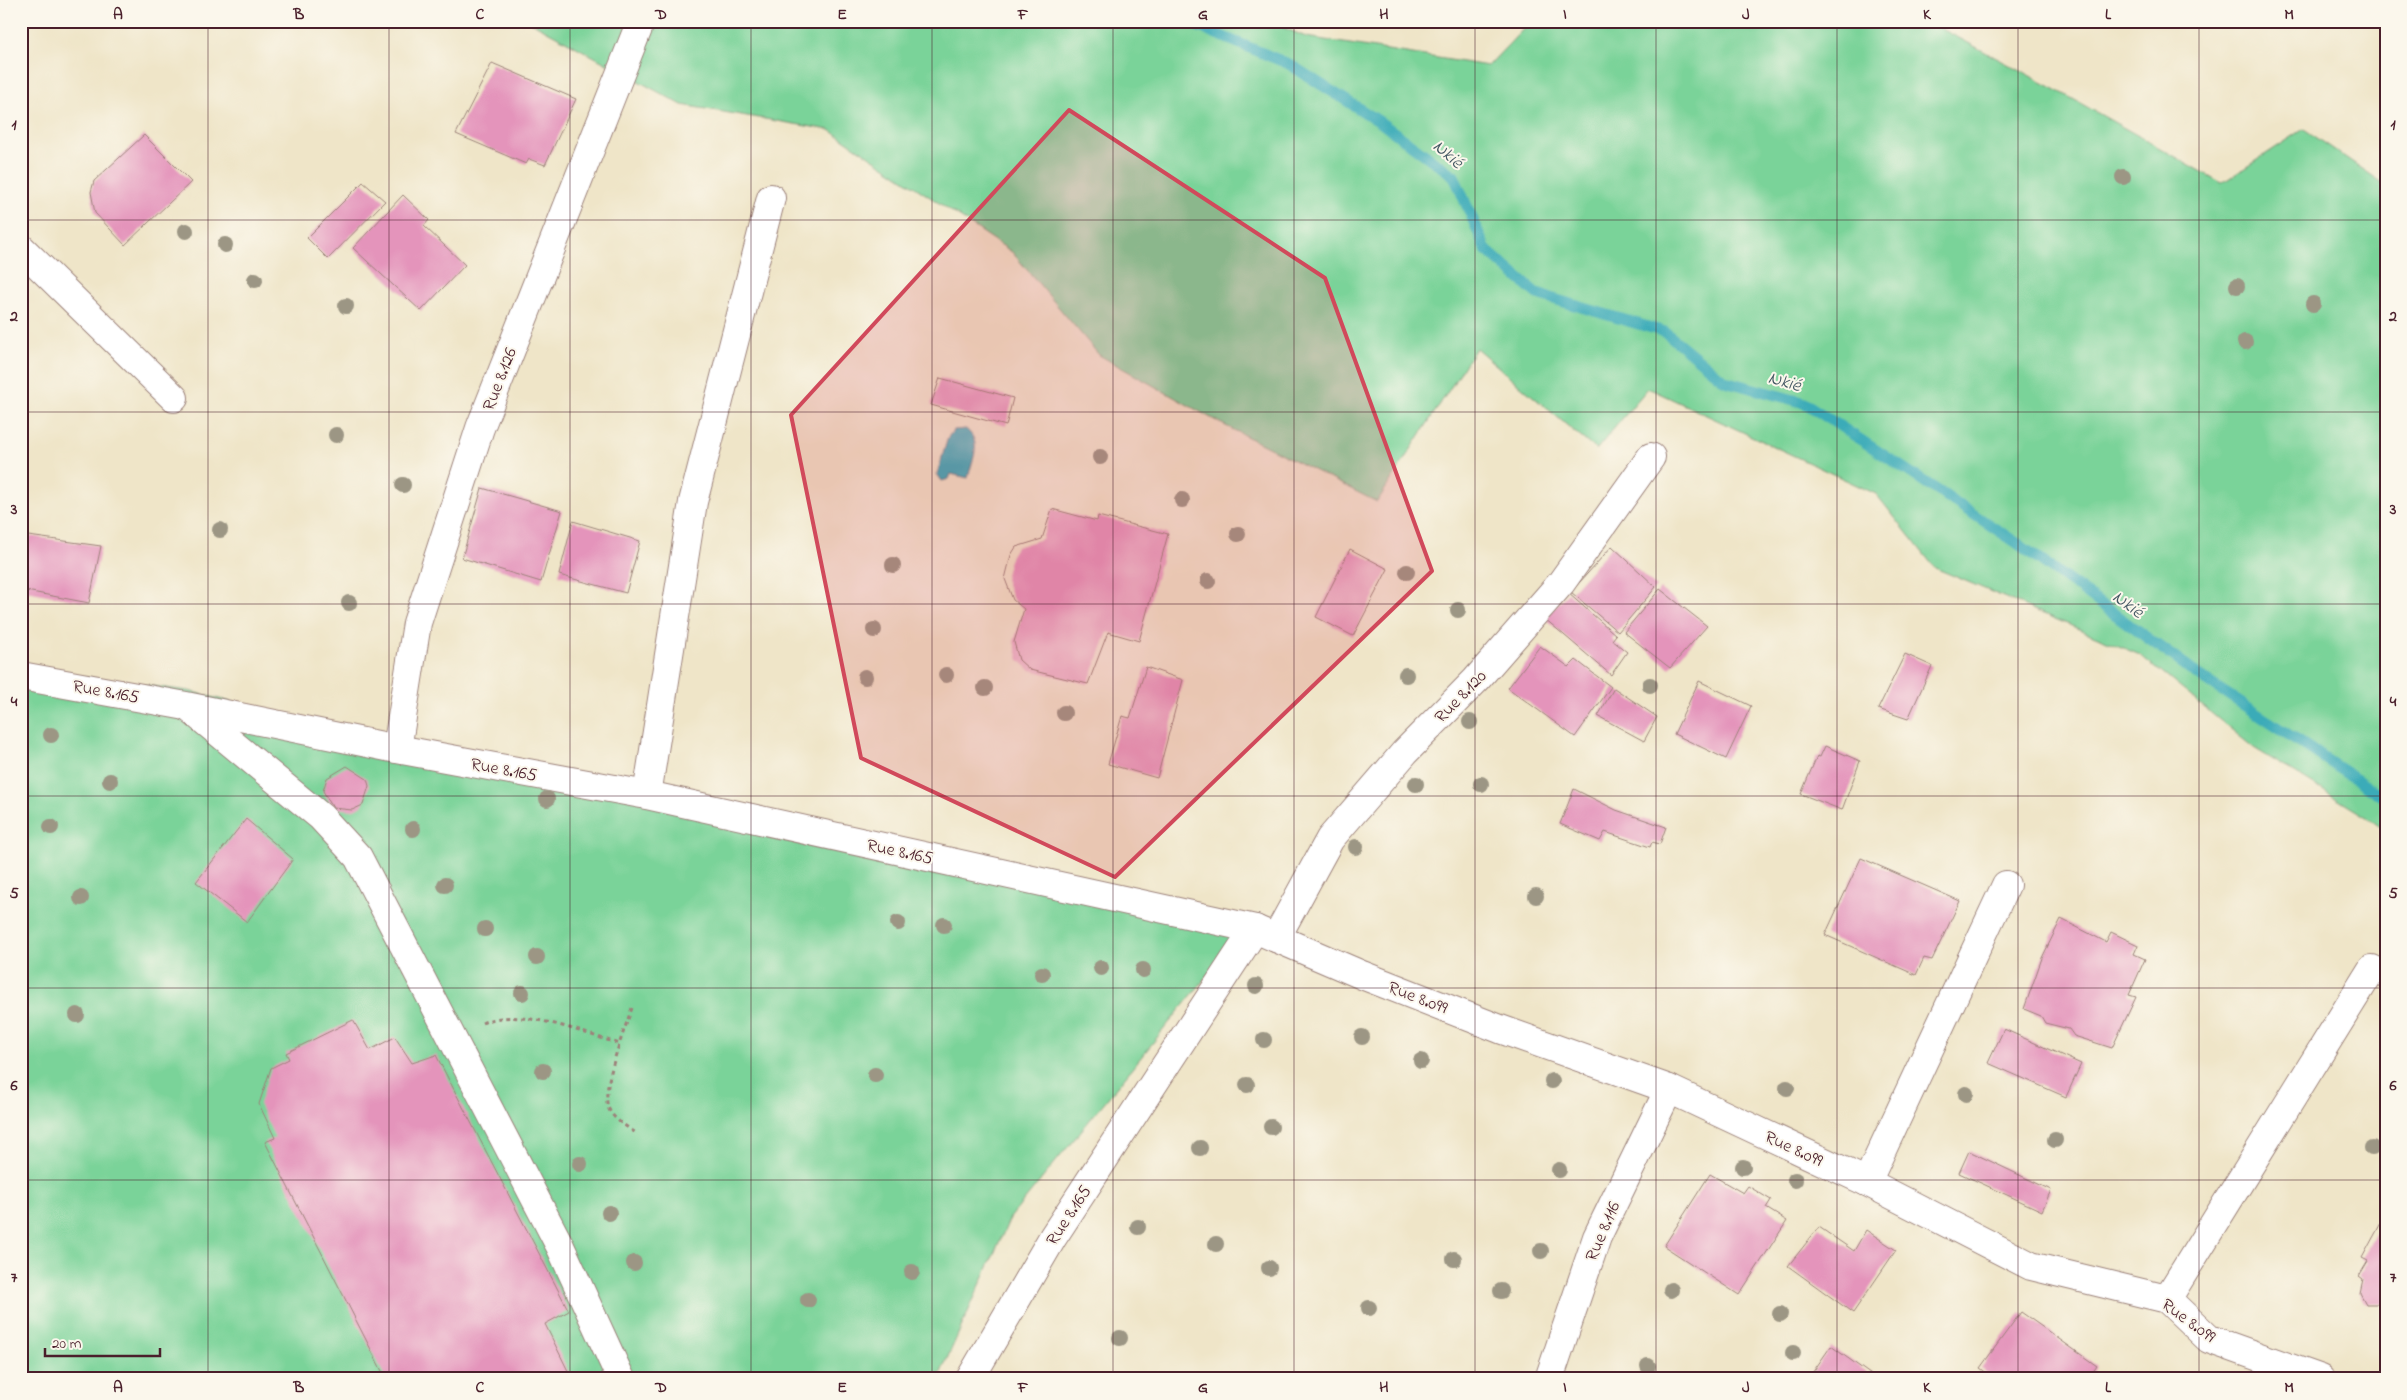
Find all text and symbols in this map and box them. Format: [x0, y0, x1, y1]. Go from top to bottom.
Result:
text: A [113, 3, 123, 27]
text: B [293, 3, 305, 27]
text: C [476, 3, 485, 27]
text: D [654, 3, 667, 27]
text: E [837, 3, 847, 27]
text: F [1017, 3, 1029, 27]
text: G [1198, 3, 1208, 27]
text: H [1379, 3, 1389, 27]
text: I [1563, 3, 1567, 27]
text: J [1742, 3, 1750, 27]
text: K [1923, 3, 1932, 27]
text: L [2105, 3, 2112, 27]
text: M [2284, 3, 2294, 27]
text: 1 [11, 113, 17, 137]
text: 1 [2390, 113, 2396, 137]
water label: Nkié [1426, 134, 1470, 177]
text: 2 [9, 305, 18, 329]
text: 2 [2388, 305, 2397, 329]
street label: Rue 8.126 [477, 344, 525, 415]
water label: Nkié [1765, 365, 1805, 400]
text: 3 [10, 498, 18, 522]
text: 3 [2389, 498, 2397, 522]
water label: Nkié [2106, 584, 2150, 627]
street label: Rue 8.120 [1429, 665, 1494, 730]
street label: Rue 8.165 [70, 674, 141, 712]
text: 4 [10, 690, 18, 714]
text: 4 [2389, 690, 2397, 714]
street label: Rue 8.165 [468, 752, 539, 790]
street label: Rue 8.165 [864, 833, 935, 873]
text: 5 [9, 882, 19, 906]
text: 5 [2388, 882, 2398, 906]
street label: Rue 8.099 [1384, 976, 1451, 1022]
text: 6 [9, 1074, 18, 1098]
text: 6 [2388, 1074, 2397, 1098]
street label: Rue 8.099 [1760, 1125, 1827, 1175]
street label: Rue 8.165 [1040, 1181, 1099, 1251]
street label: Rue 8.116 [1580, 1198, 1628, 1266]
text: 7 [11, 1266, 18, 1290]
text: 7 [2390, 1266, 2397, 1290]
street label: Rue 8.099 [2155, 1293, 2221, 1351]
scale bar [45, 1325, 160, 1357]
text: 20 m [52, 1333, 82, 1355]
text: A [113, 1376, 123, 1400]
text: B [293, 1376, 305, 1400]
text: C [476, 1376, 485, 1400]
text: D [654, 1376, 667, 1400]
text: E [837, 1376, 847, 1400]
text: F [1017, 1376, 1029, 1400]
text: G [1198, 1376, 1208, 1400]
text: H [1379, 1376, 1389, 1400]
text: I [1563, 1376, 1567, 1400]
text: J [1742, 1376, 1750, 1400]
text: K [1923, 1376, 1932, 1400]
text: L [2105, 1376, 2112, 1400]
text: M [2284, 1376, 2294, 1400]

